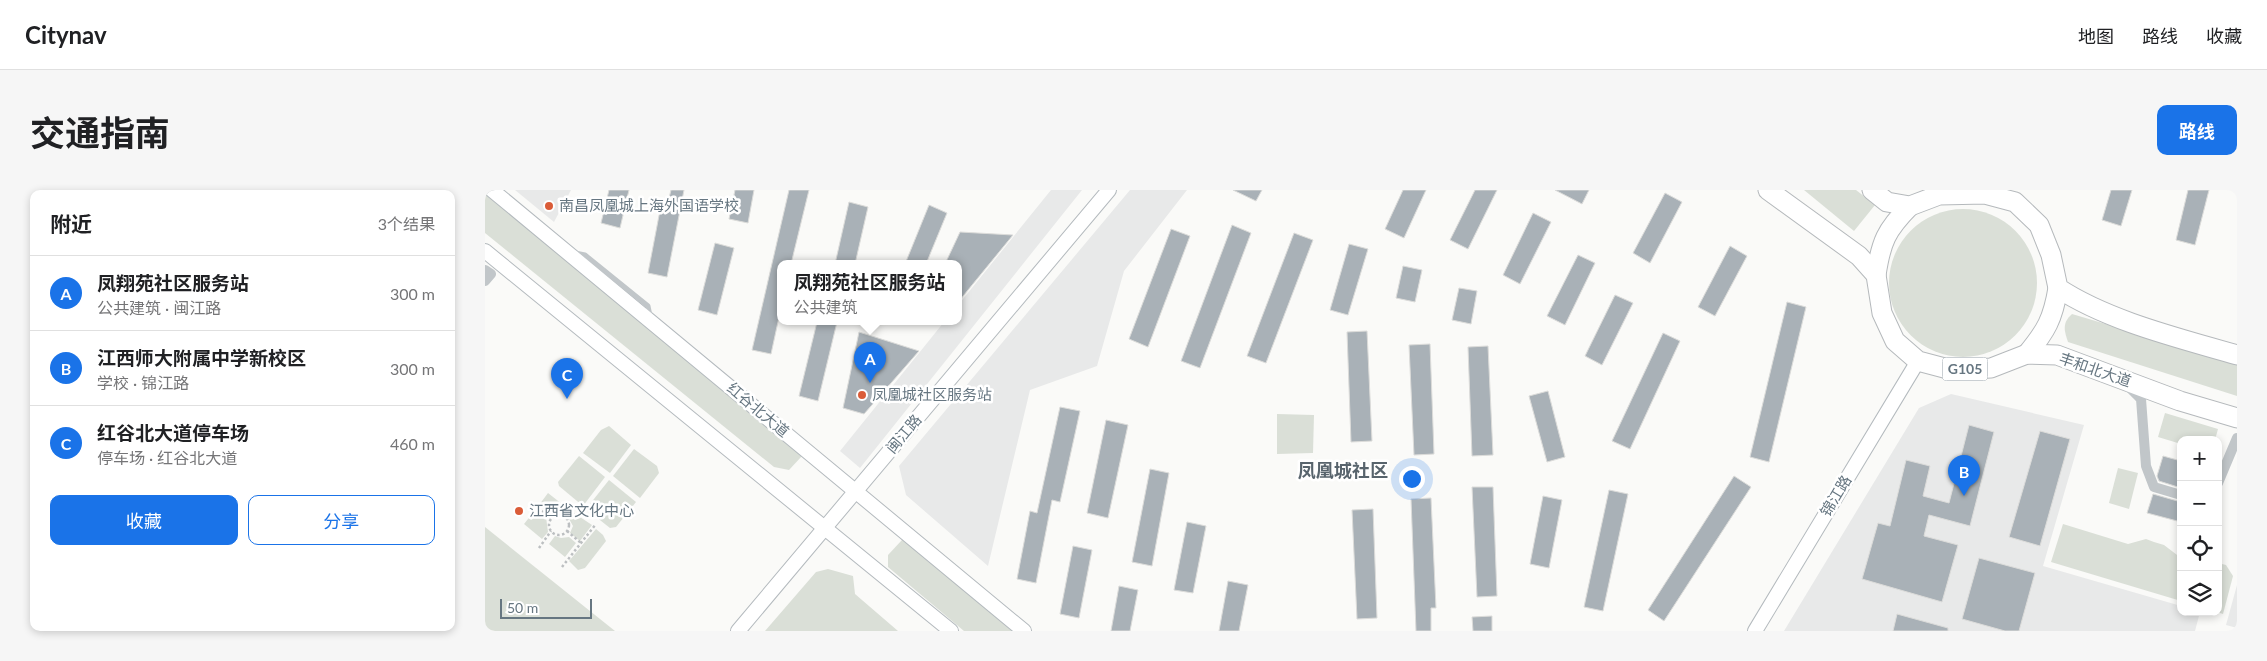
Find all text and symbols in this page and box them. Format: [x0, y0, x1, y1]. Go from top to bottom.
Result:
text: Citynav [25, 20, 107, 49]
text: 地图 [2078, 25, 2114, 47]
text: 路线 [2142, 25, 2178, 47]
text: 收藏 [2206, 25, 2242, 47]
button: 路线 [2157, 105, 2237, 155]
text: 交通指南 [30, 111, 170, 153]
place label: 南昌凤凰城上海外国语学校 [559, 196, 739, 214]
marker: 南昌凤凰城上海外国语学校 [543, 200, 555, 212]
text: 附近 [50, 211, 92, 236]
text: 3个结果 [378, 214, 435, 233]
popup [777, 260, 962, 325]
text: 凤翔苑社区服务站 [793, 270, 946, 293]
text: 凤翔苑社区服务站 [97, 271, 249, 294]
text: A [60, 284, 72, 303]
text: 300 m [390, 284, 435, 303]
text: 公共建筑 [793, 297, 858, 316]
text: 公共建筑 · 闽江路 [97, 298, 221, 317]
pin: A [854, 342, 886, 383]
text: 江西师大附属中学新校区 [97, 346, 306, 369]
street label: 丰和北大道 [2057, 348, 2134, 390]
pin: C [551, 358, 583, 399]
road number: G105 [1943, 358, 1987, 380]
text: B [61, 359, 71, 378]
text: 300 m [390, 359, 435, 378]
text: 学校 · 锦江路 [97, 373, 189, 392]
street label: 红谷北大道 [724, 378, 793, 440]
place label: 凤凰城社区服务站 [872, 385, 992, 403]
marker: 凤凰城社区服务站 [856, 389, 868, 401]
street label: 闽江路 [882, 410, 925, 456]
text: 红谷北大道停车场 [97, 421, 249, 444]
text: C [61, 434, 71, 453]
text: 460 m [390, 434, 435, 453]
map controls [2177, 436, 2222, 616]
button: + [2177, 436, 2222, 481]
text: 停车场 · 红谷北大道 [97, 448, 237, 467]
pin: B [1948, 455, 1980, 496]
district label: 凤凰城社区 [1298, 459, 1388, 481]
your location [1399, 466, 1425, 492]
street label: 锦江路 [1816, 472, 1854, 519]
button: − [2177, 481, 2222, 526]
button: 收藏 [50, 495, 238, 545]
button: 分享 [248, 495, 435, 545]
place label: 江西省文化中心 [529, 501, 634, 519]
marker: 江西省文化中心 [513, 505, 525, 517]
button: locate [2177, 526, 2222, 571]
button: layers [2177, 571, 2222, 616]
scale bar [500, 596, 593, 619]
text: 50 m [507, 599, 538, 616]

